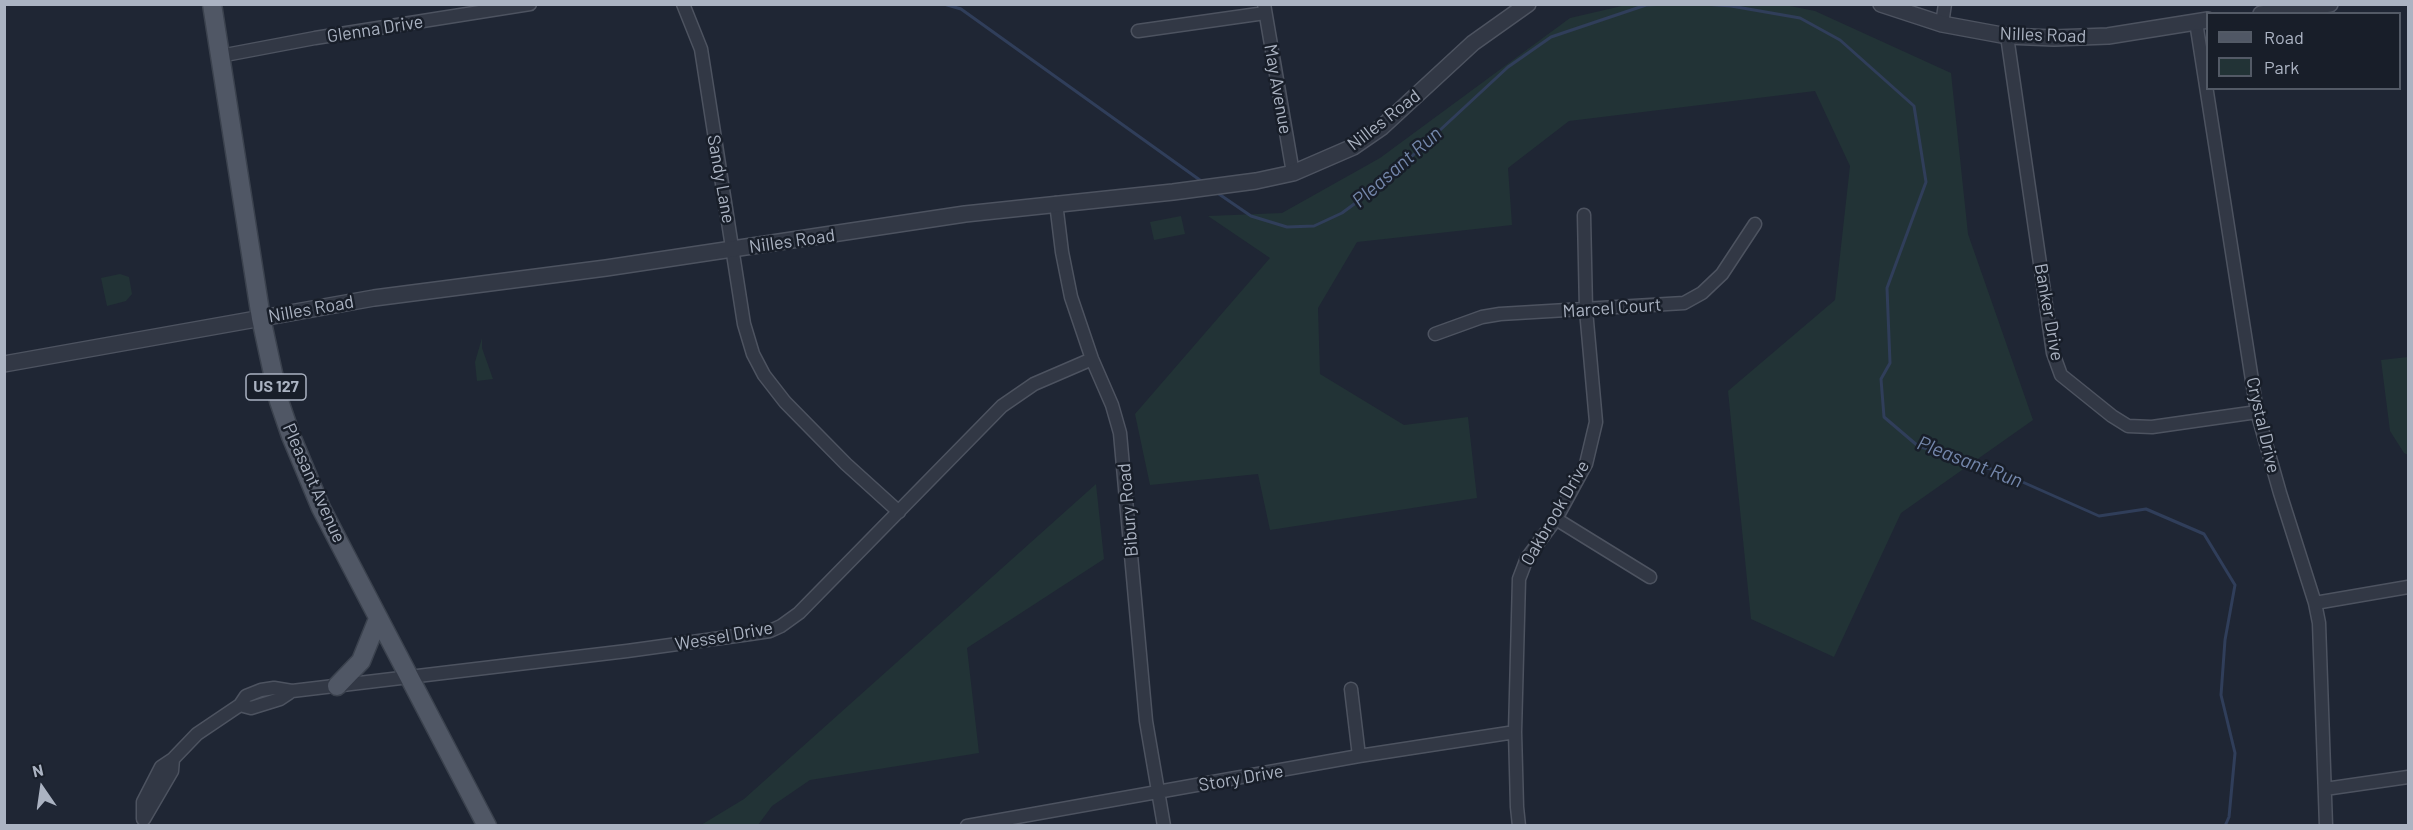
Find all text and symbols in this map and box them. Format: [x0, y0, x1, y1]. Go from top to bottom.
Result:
street label: Glenna Drive [325, 11, 425, 47]
legend [2206, 12, 2401, 90]
street label: Nilles Road [1999, 23, 2087, 47]
text: Road [2264, 26, 2304, 48]
street label: May Avenue [1259, 42, 1297, 136]
text: Park [2264, 56, 2299, 78]
street label: Nilles Road [1343, 85, 1425, 155]
water label: Pleasant Run [1347, 122, 1447, 212]
street label: Sandy Lane [703, 133, 739, 225]
street label: Nilles Road [748, 224, 836, 258]
street label: Banker Drive [2030, 262, 2068, 362]
street label: Nilles Road [267, 291, 355, 327]
street label: Marcel Court [1562, 294, 1662, 322]
road number: US 127 [246, 374, 306, 400]
street label: Crystal Drive [2241, 375, 2285, 475]
street label: Pleasant Avenue [278, 420, 350, 546]
water label: Pleasant Run [1914, 431, 2026, 493]
street label: Oakbrook Drive [1516, 457, 1594, 569]
street label: Bibury Road [1113, 462, 1143, 558]
street label: Wessel Drive [673, 617, 775, 655]
north arrow [12, 758, 72, 818]
text: N [31, 760, 45, 780]
street label: Story Drive [1197, 760, 1285, 796]

